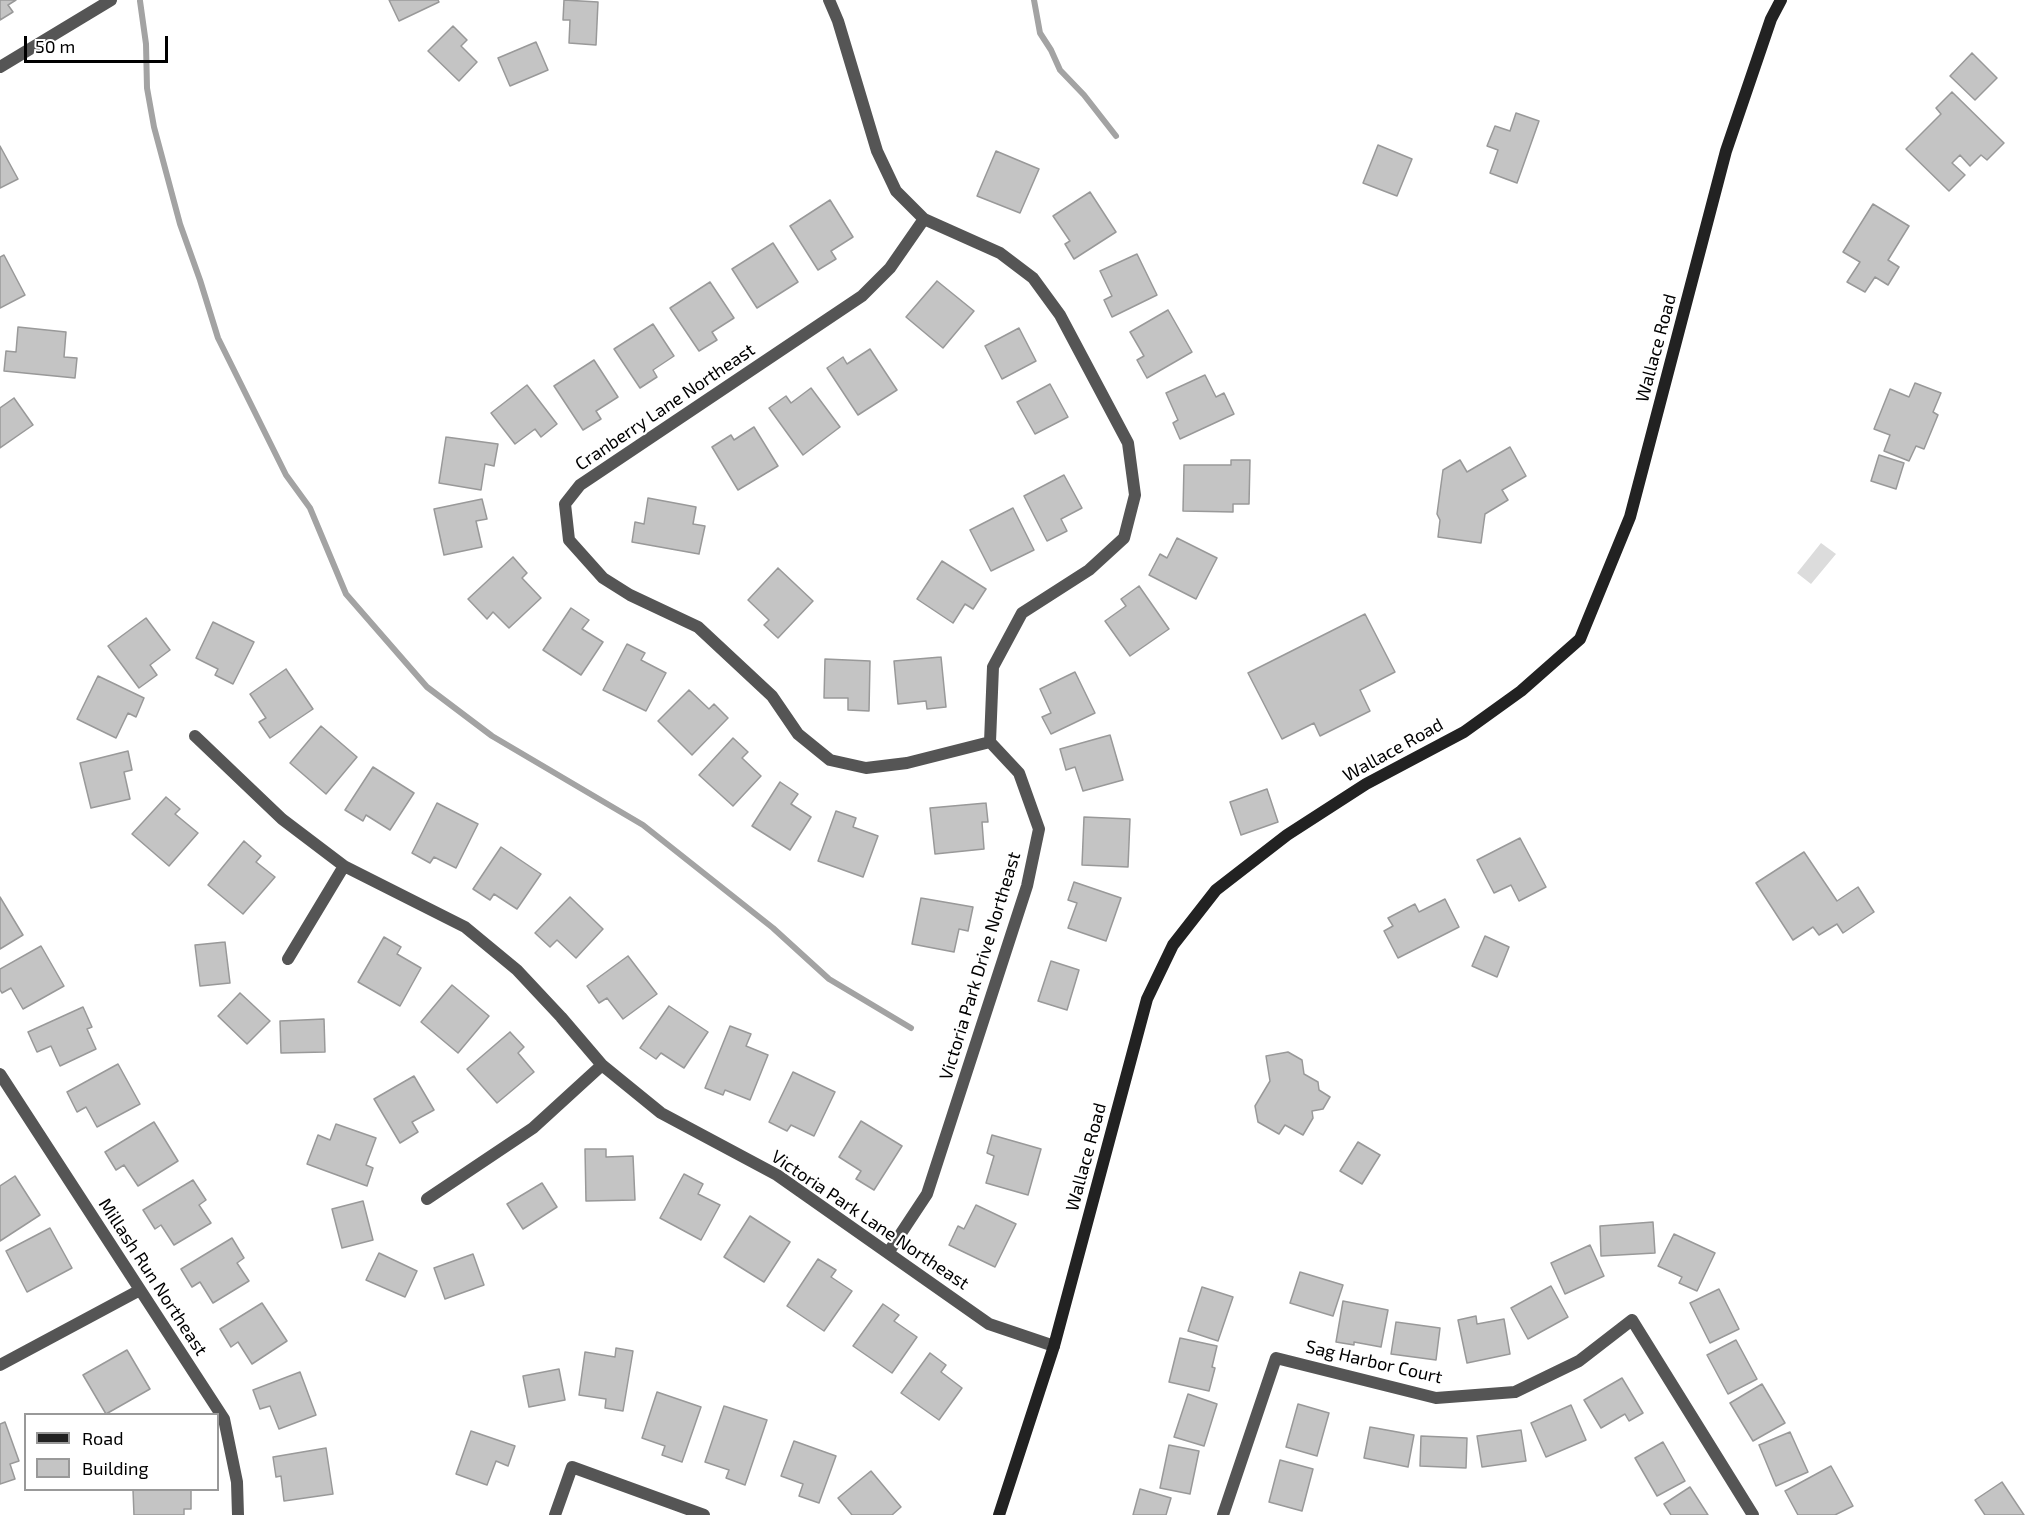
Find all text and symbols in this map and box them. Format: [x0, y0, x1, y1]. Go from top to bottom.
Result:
scale bar [27, 24, 171, 62]
text: 50 m [35, 35, 75, 57]
street label: Wallace Road [1631, 292, 1681, 404]
street label: Cranberry Lane Northeast [571, 339, 759, 475]
street label: Wallace Road [1339, 714, 1447, 786]
street label: Victoria Park Drive Northeast [935, 849, 1025, 1083]
street label: Wallace Road [1061, 1101, 1111, 1213]
street label: Victoria Park Lane Northeast [767, 1146, 973, 1294]
street label: Millash Run Northeast [94, 1194, 212, 1360]
street label: Sag Harbor Court [1304, 1336, 1444, 1388]
legend [24, 1413, 219, 1491]
text: Road [82, 1427, 123, 1449]
text: Building [82, 1457, 149, 1479]

